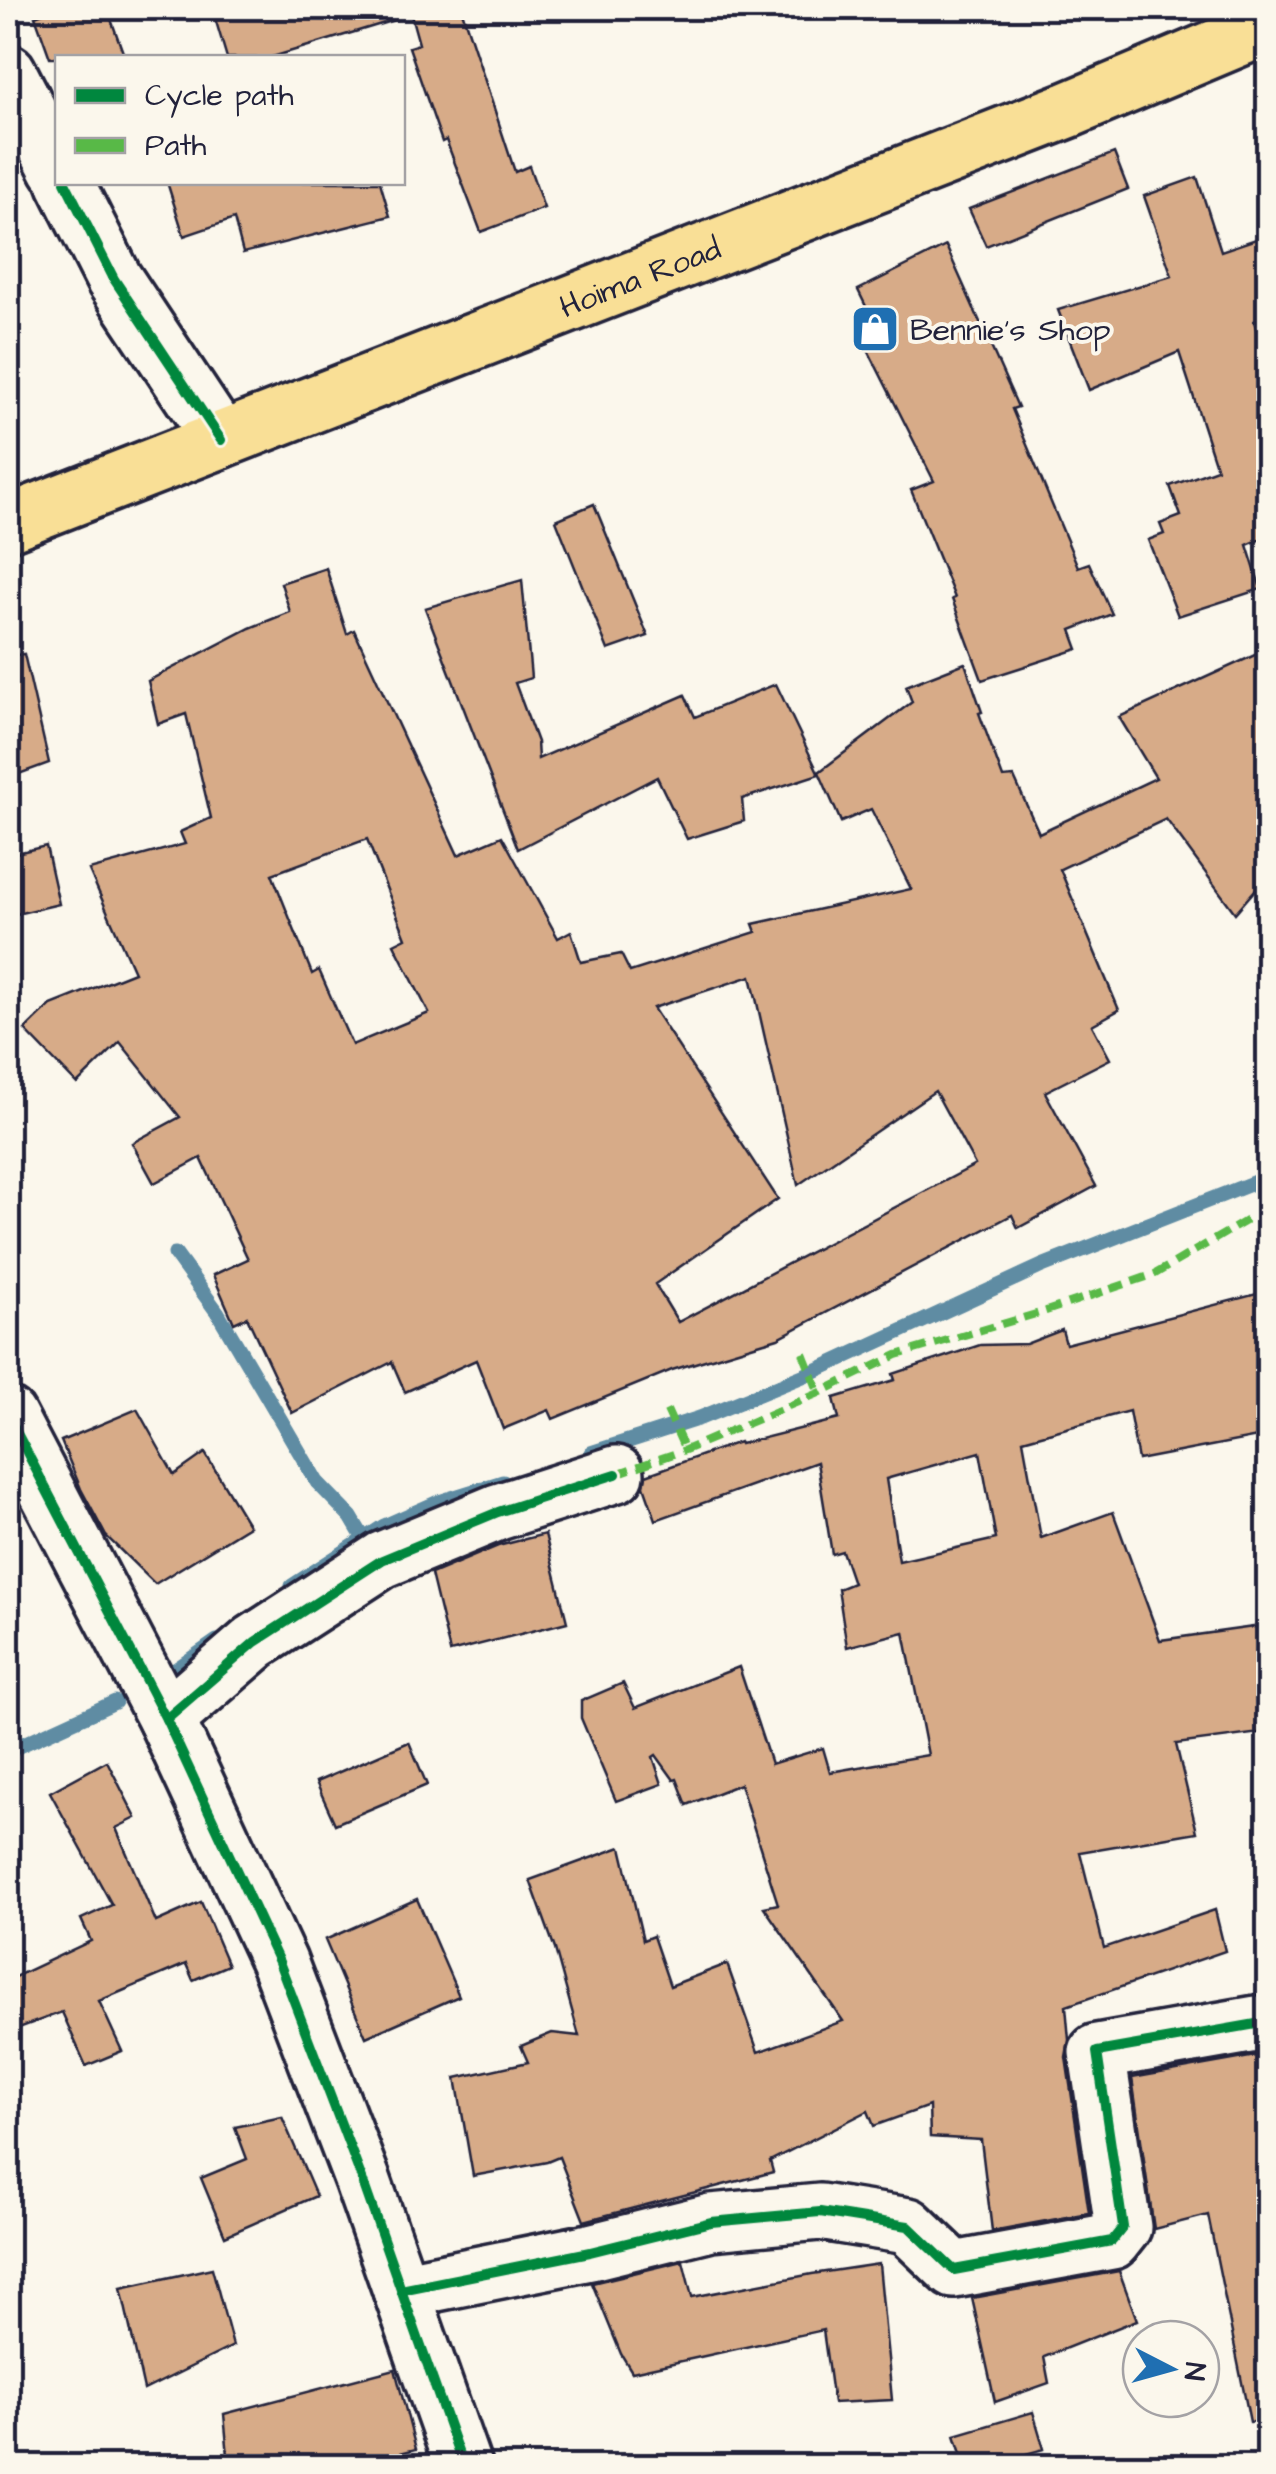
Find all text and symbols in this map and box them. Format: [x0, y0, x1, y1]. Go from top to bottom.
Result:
legend [55, 55, 405, 185]
text: Cycle path [145, 75, 294, 118]
text: Path [145, 125, 207, 167]
street label: Hoima Road [553, 226, 728, 330]
shop icon: Bennie's Shop [849, 303, 901, 355]
place label: Bennie's Shop [910, 308, 1111, 353]
north arrow [1121, 2319, 1221, 2419]
text: N [1174, 2361, 1215, 2383]

